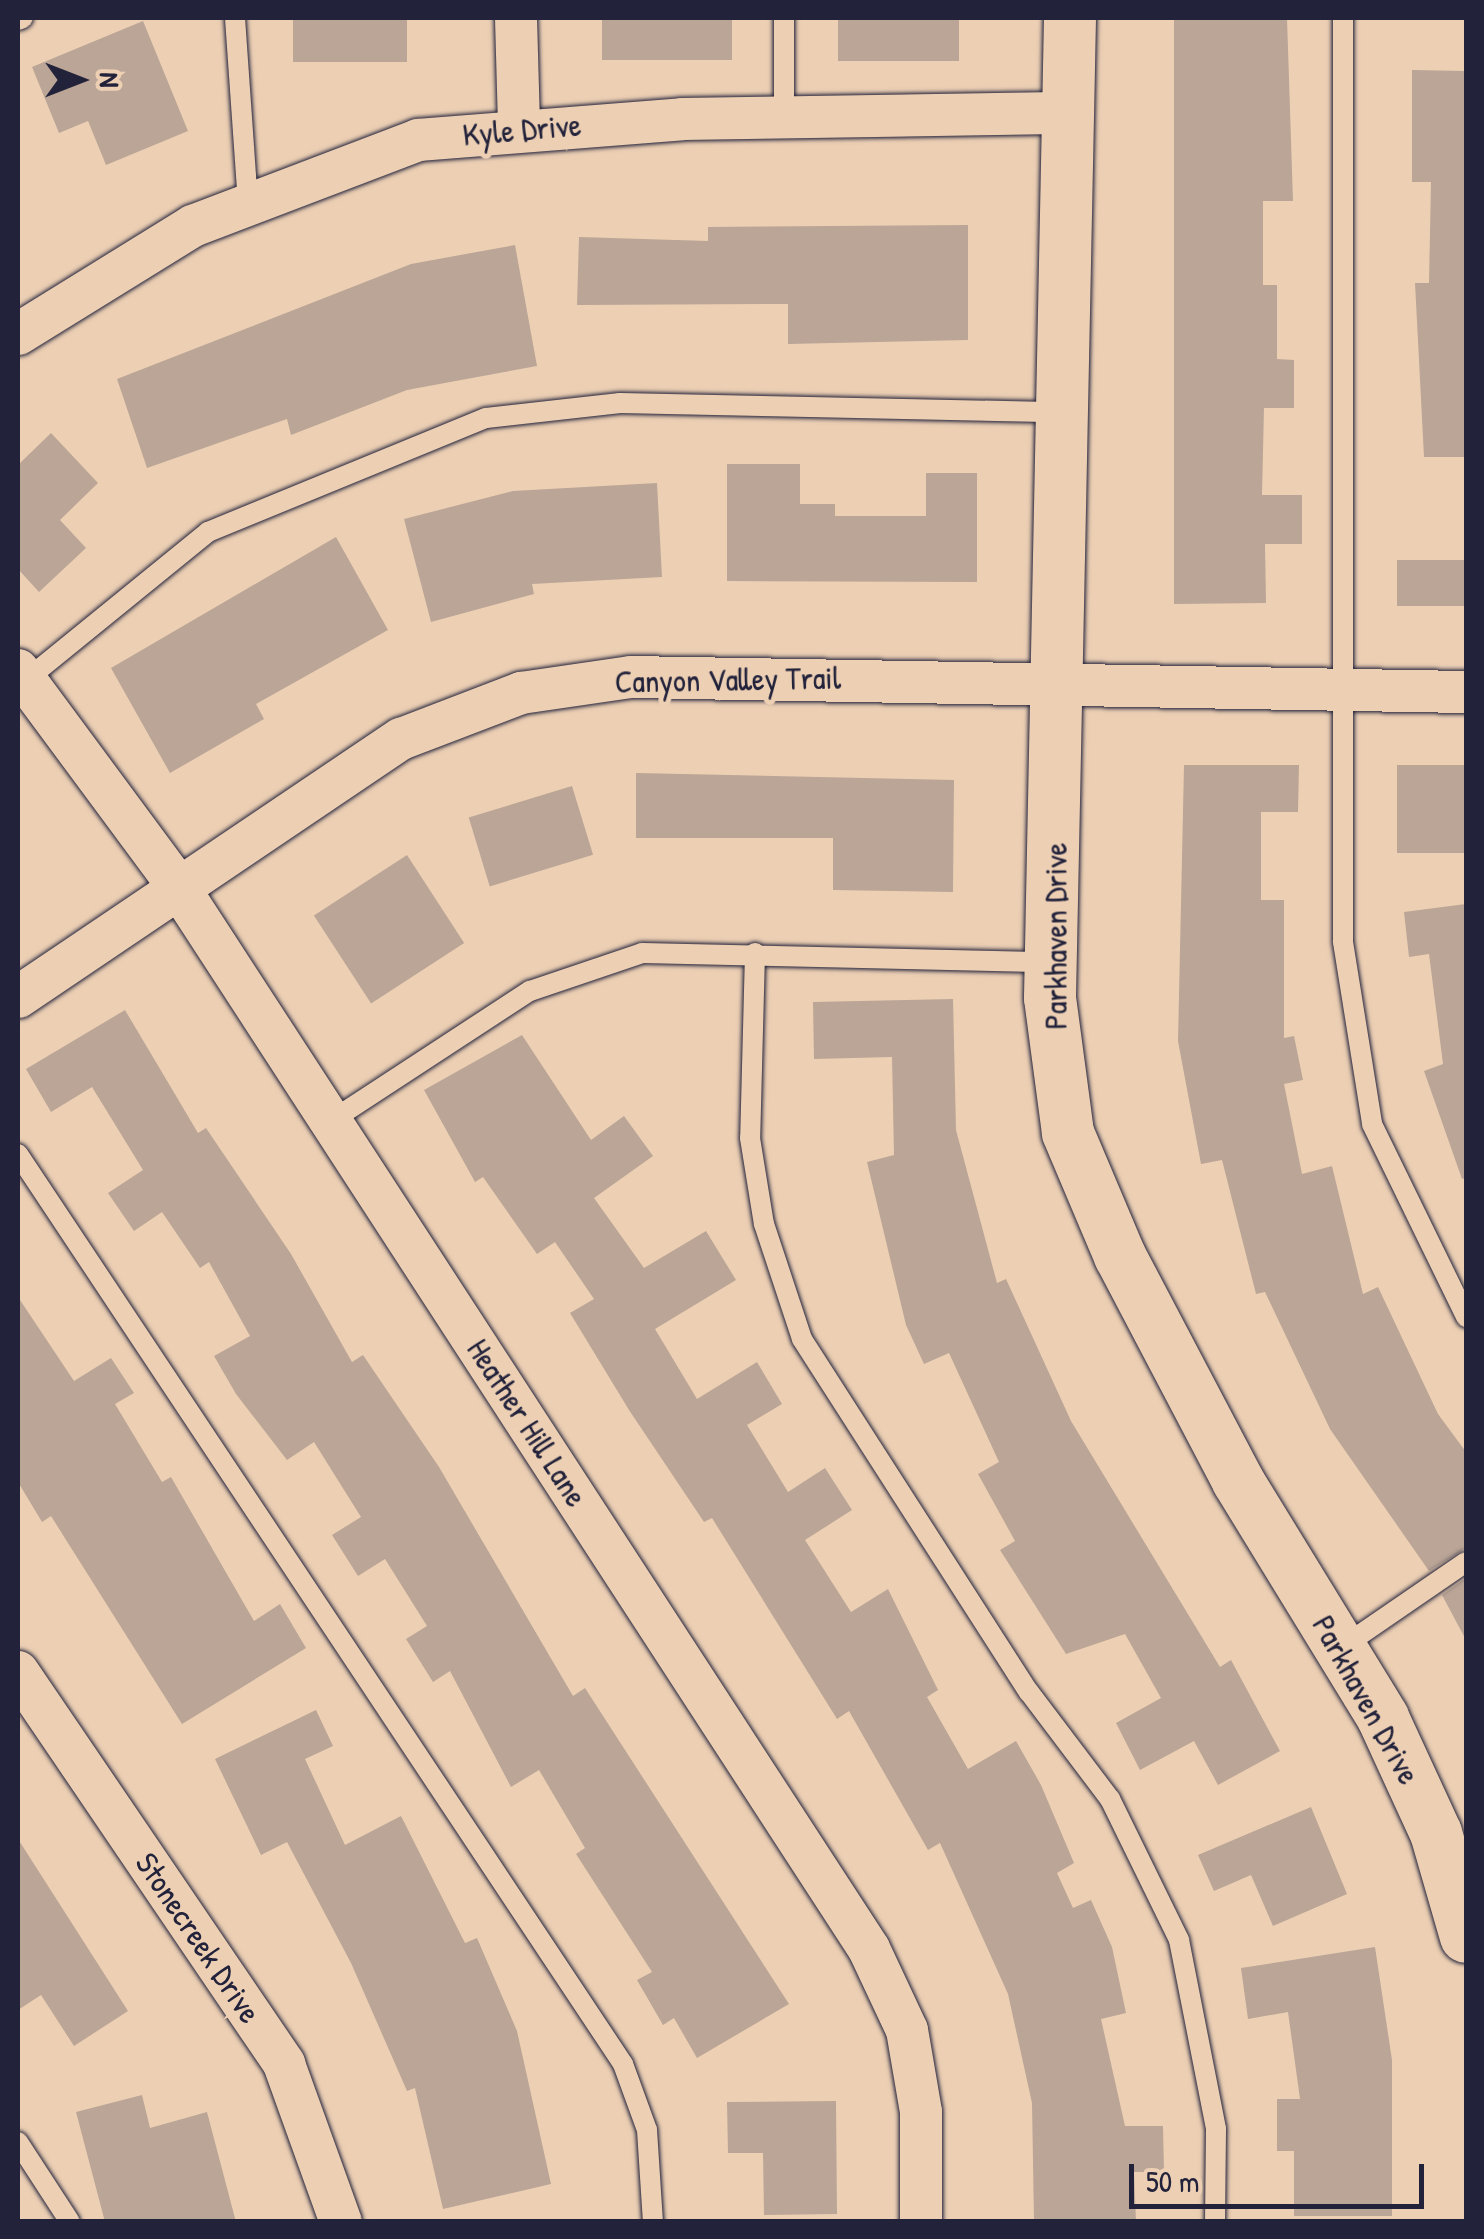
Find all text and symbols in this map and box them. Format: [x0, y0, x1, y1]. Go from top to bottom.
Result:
north arrow [30, 30, 130, 130]
text: N [91, 73, 129, 87]
street label: Kyle Drive [461, 106, 583, 154]
street label: Canyon Valley Trail [615, 659, 841, 701]
street label: Parkhaven Drive [1037, 842, 1075, 1030]
street label: Heather Hill Lane [459, 1332, 595, 1514]
street label: Parkhaven Drive [1304, 1609, 1428, 1791]
street label: Stonecreek Drive [127, 1846, 269, 2030]
scale bar [1134, 2144, 1429, 2206]
text: 50 m [1146, 2161, 1199, 2201]

